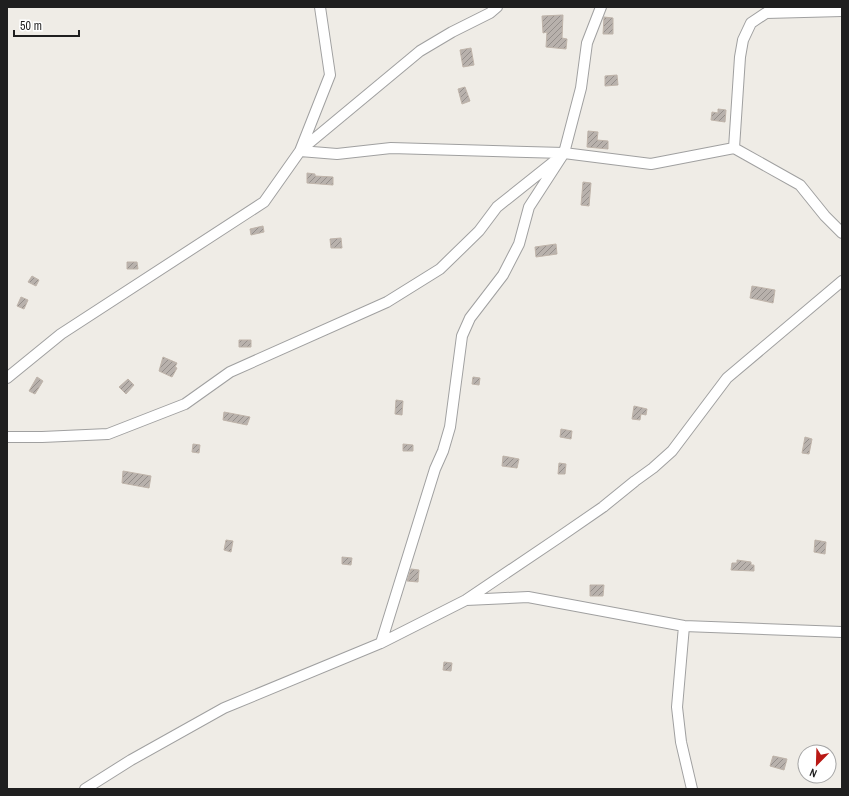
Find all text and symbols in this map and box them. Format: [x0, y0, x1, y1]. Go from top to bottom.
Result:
scale bar [14, 12, 79, 38]
text: 50 m [20, 18, 42, 34]
north arrow [797, 744, 837, 784]
text: N [807, 765, 819, 781]

